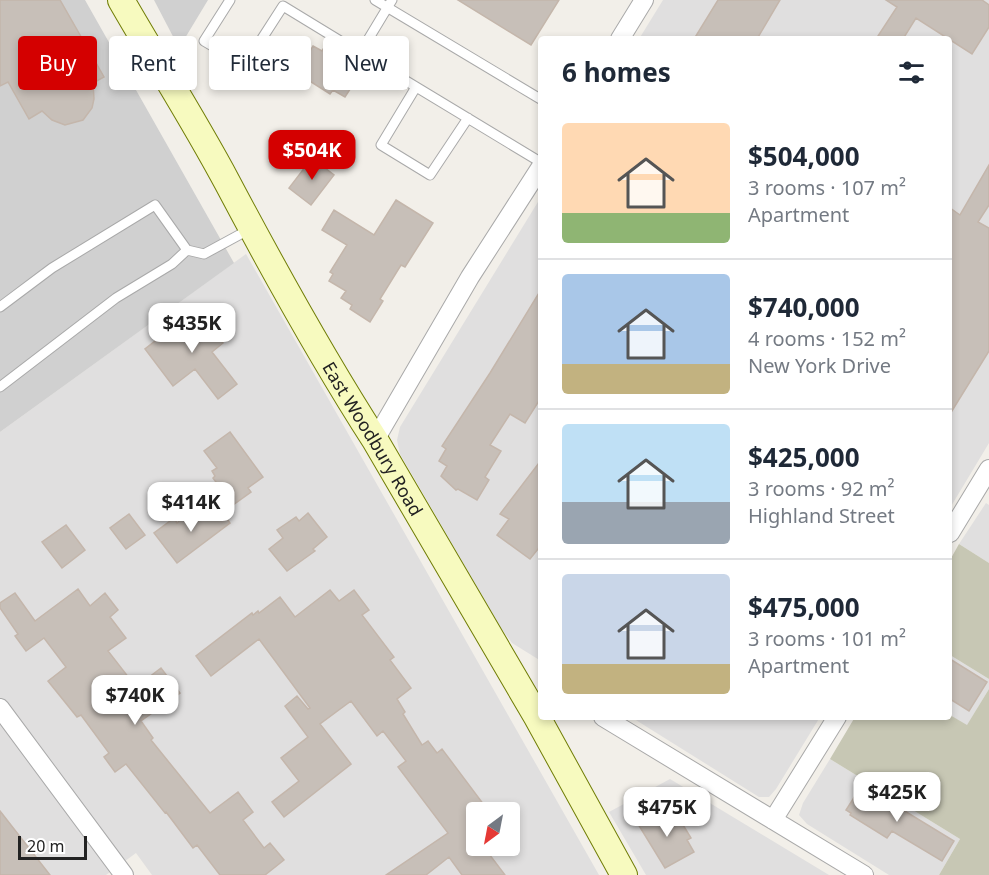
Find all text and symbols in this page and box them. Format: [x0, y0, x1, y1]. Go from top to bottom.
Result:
chip: Buy [18, 36, 97, 90]
chip: Rent [109, 36, 197, 90]
chip: Filters [209, 36, 311, 90]
chip: New [323, 36, 409, 90]
text: 6 homes [562, 54, 671, 90]
icon: filters [895, 56, 928, 89]
pin: $504K [270, 130, 354, 181]
text: $504K [282, 136, 342, 163]
text: $504,000 [748, 138, 860, 174]
icon: home [610, 147, 682, 219]
text: 3 rooms · 107 m² [748, 174, 906, 201]
text: Apartment [748, 201, 849, 228]
text: $740,000 [748, 289, 860, 325]
icon: home [610, 298, 682, 370]
pin: $435K [150, 303, 234, 354]
text: $435K [162, 309, 222, 336]
text: 4 rooms · 152 m² [748, 325, 906, 352]
text: New York Drive [748, 352, 891, 379]
street label: East Woodbury Road [317, 357, 429, 520]
text: $425,000 [748, 439, 860, 475]
icon: home [610, 448, 682, 520]
text: 3 rooms · 92 m² [748, 475, 895, 502]
pin: $414K [149, 482, 233, 533]
text: $414K [161, 488, 221, 515]
text: Highland Street [748, 502, 895, 529]
text: $475,000 [748, 589, 860, 625]
icon: home [610, 598, 682, 670]
text: 3 rooms · 101 m² [748, 625, 906, 652]
text: Apartment [748, 652, 849, 679]
pin: $740K [93, 675, 177, 726]
text: $740K [105, 681, 165, 708]
pin: $425K [855, 772, 939, 823]
text: $425K [867, 778, 927, 805]
pin: $475K [625, 787, 709, 838]
text: $475K [637, 793, 697, 820]
north arrow [466, 802, 520, 856]
map controls [466, 802, 520, 856]
scale bar [18, 833, 87, 860]
text: 20 m [27, 835, 64, 857]

